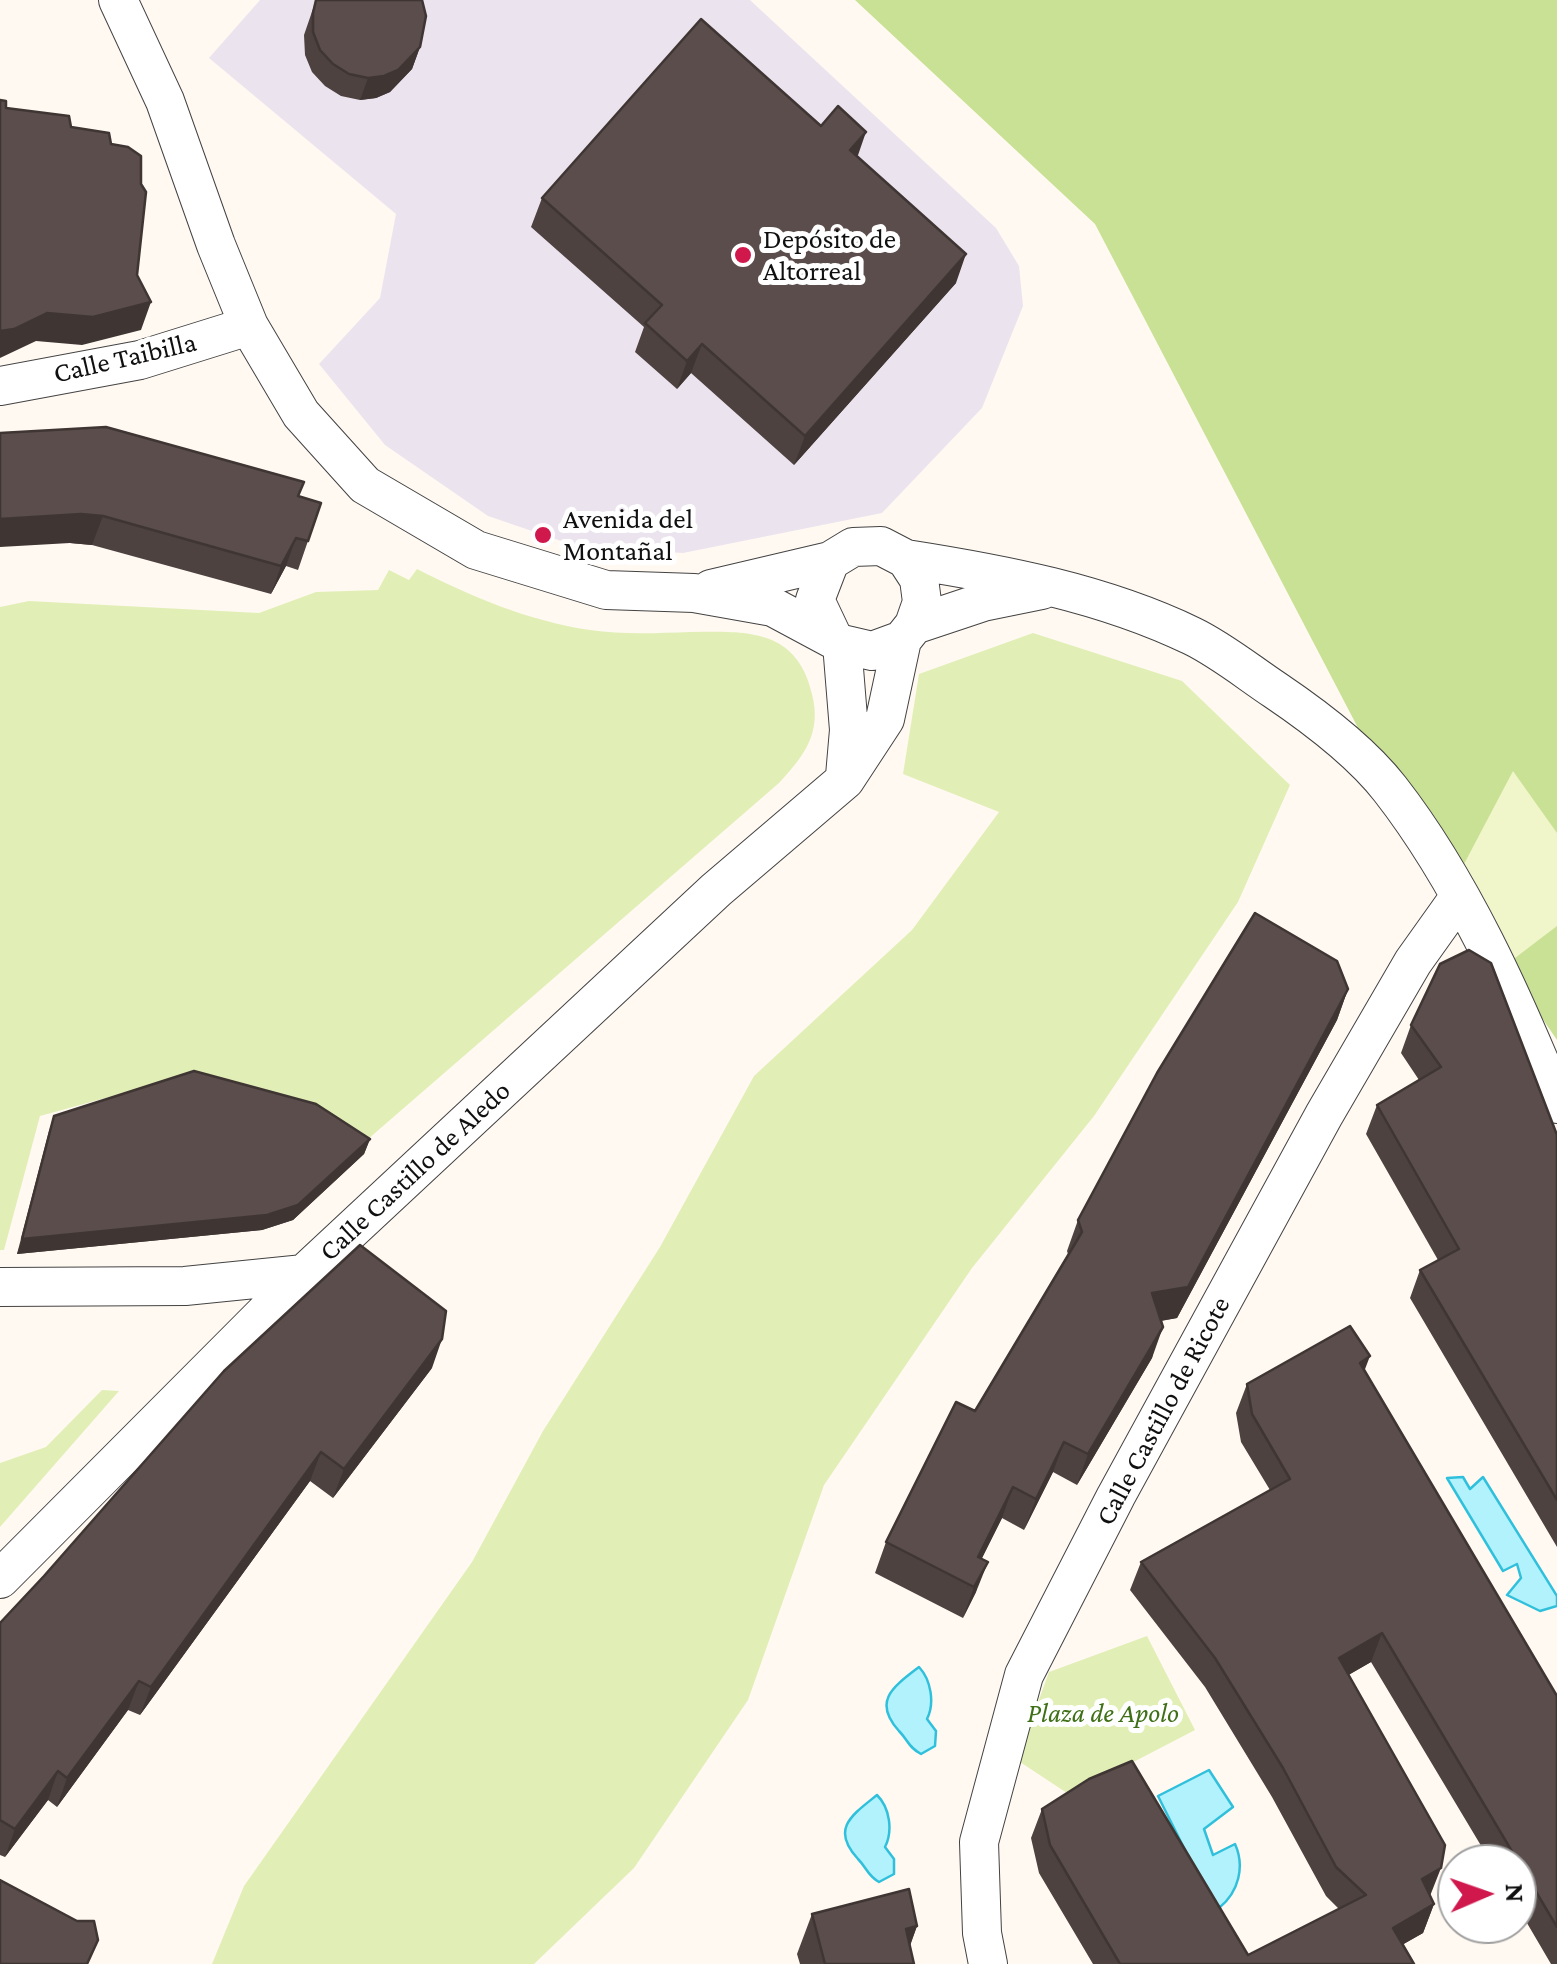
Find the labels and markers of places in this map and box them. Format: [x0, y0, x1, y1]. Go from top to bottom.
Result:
place label: Depósito de Altorreal [763, 222, 896, 288]
marker: Depósito de Altorreal [732, 244, 754, 266]
place label: Avenida del Montañal [563, 502, 693, 568]
marker: Avenida del Montañal [532, 524, 554, 546]

